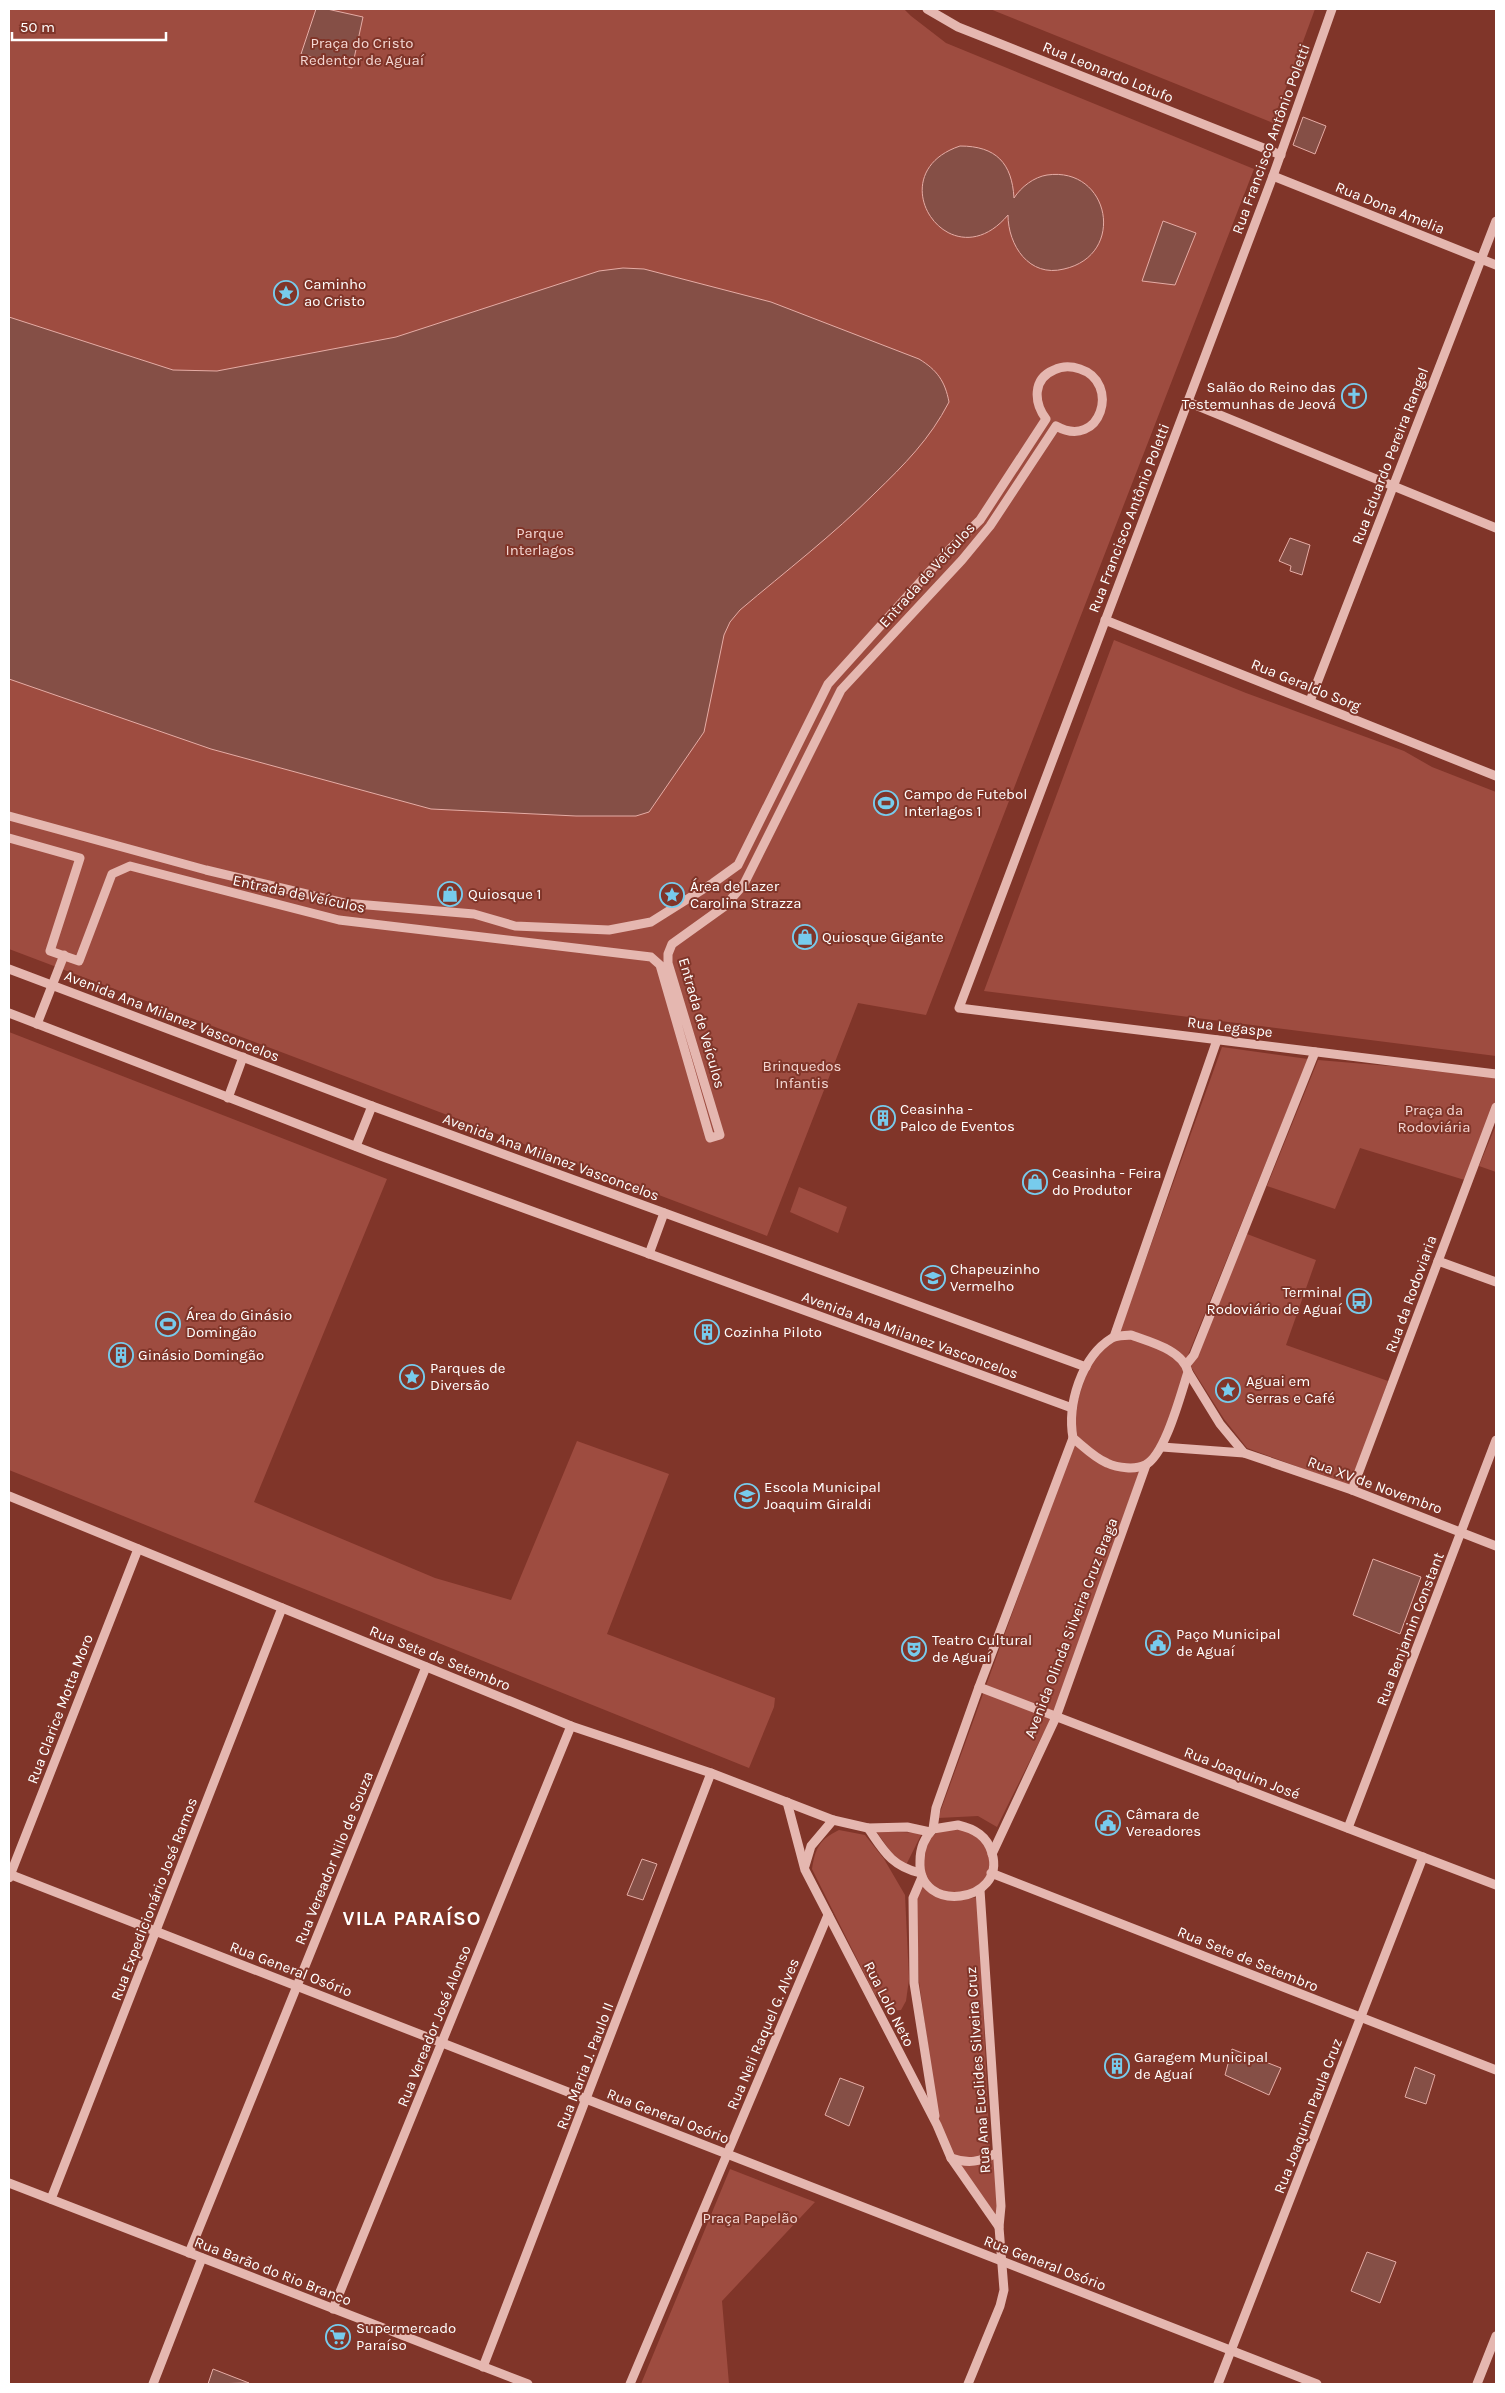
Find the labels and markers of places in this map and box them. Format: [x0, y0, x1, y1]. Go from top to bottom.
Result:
place label: Caminho ao Cristo [304, 275, 366, 310]
place icon: Caminho ao Cristo [273, 280, 299, 306]
place label: Salão do Reino das Testemunhas de Jeová [1182, 378, 1336, 413]
church icon: Salão do Reino das Testemunhas de Jeová [1341, 383, 1367, 409]
place label: Campo de Futebol Interlagos 1 [904, 785, 1027, 820]
sports icon: Campo de Futebol Interlagos 1 [873, 790, 899, 816]
place label: Área de Lazer Carolina Strazza [690, 877, 802, 912]
shop icon: Quiosque 1 [437, 881, 463, 907]
place icon: Área de Lazer Carolina Strazza [659, 882, 685, 908]
place label: Quiosque 1 [468, 885, 541, 903]
shop icon: Quiosque Gigante [792, 924, 818, 950]
place label: Quiosque Gigante [822, 928, 944, 946]
place label: Ceasinha - Palco de Eventos [900, 1100, 1015, 1135]
building icon: Ceasinha - Palco de Eventos [870, 1105, 896, 1131]
place label: Ceasinha - Feira do Produtor [1052, 1164, 1162, 1199]
shop icon: Ceasinha - Feira do Produtor [1022, 1169, 1048, 1195]
place label: Chapeuzinho Vermelho [950, 1260, 1040, 1295]
school or university icon: Chapeuzinho Vermelho [920, 1265, 946, 1291]
place label: Terminal Rodoviário de Aguaí [1207, 1283, 1343, 1318]
bus stop icon: Terminal Rodoviário de Aguaí [1346, 1288, 1372, 1314]
place label: Área do Ginásio Domingão [186, 1306, 292, 1341]
sports icon: Área do Ginásio Domingão [155, 1311, 181, 1337]
building icon: Cozinha Piloto [694, 1319, 720, 1345]
place label: Cozinha Piloto [724, 1323, 822, 1341]
building icon: Ginásio Domingão [108, 1342, 134, 1368]
place label: Ginásio Domingão [138, 1346, 264, 1364]
place label: Parques de Diversão [430, 1359, 506, 1394]
place icon: Parques de Diversão [399, 1364, 425, 1390]
place label: Aguai em Serras e Café [1246, 1372, 1335, 1407]
place icon: Aguai em Serras e Café [1215, 1377, 1241, 1403]
place label: Escola Municipal Joaquim Giraldi [764, 1478, 881, 1513]
school or university icon: Escola Municipal Joaquim Giraldi [734, 1483, 760, 1509]
place label: Paço Municipal de Aguaí [1176, 1625, 1281, 1660]
public building icon: Paço Municipal de Aguaí [1145, 1630, 1171, 1656]
place label: Teatro Cultural de Aguaí [932, 1631, 1032, 1666]
theatre icon: Teatro Cultural de Aguaí [901, 1636, 927, 1662]
place label: Câmara de Vereadores [1126, 1805, 1201, 1840]
public building icon: Câmara de Vereadores [1095, 1810, 1121, 1836]
place label: Garagem Municipal de Aguaí [1134, 2048, 1268, 2083]
building icon: Garagem Municipal de Aguaí [1104, 2053, 1130, 2079]
place label: Supermercado Paraíso [356, 2319, 456, 2354]
supermarket icon: Supermercado Paraíso [325, 2324, 351, 2350]

